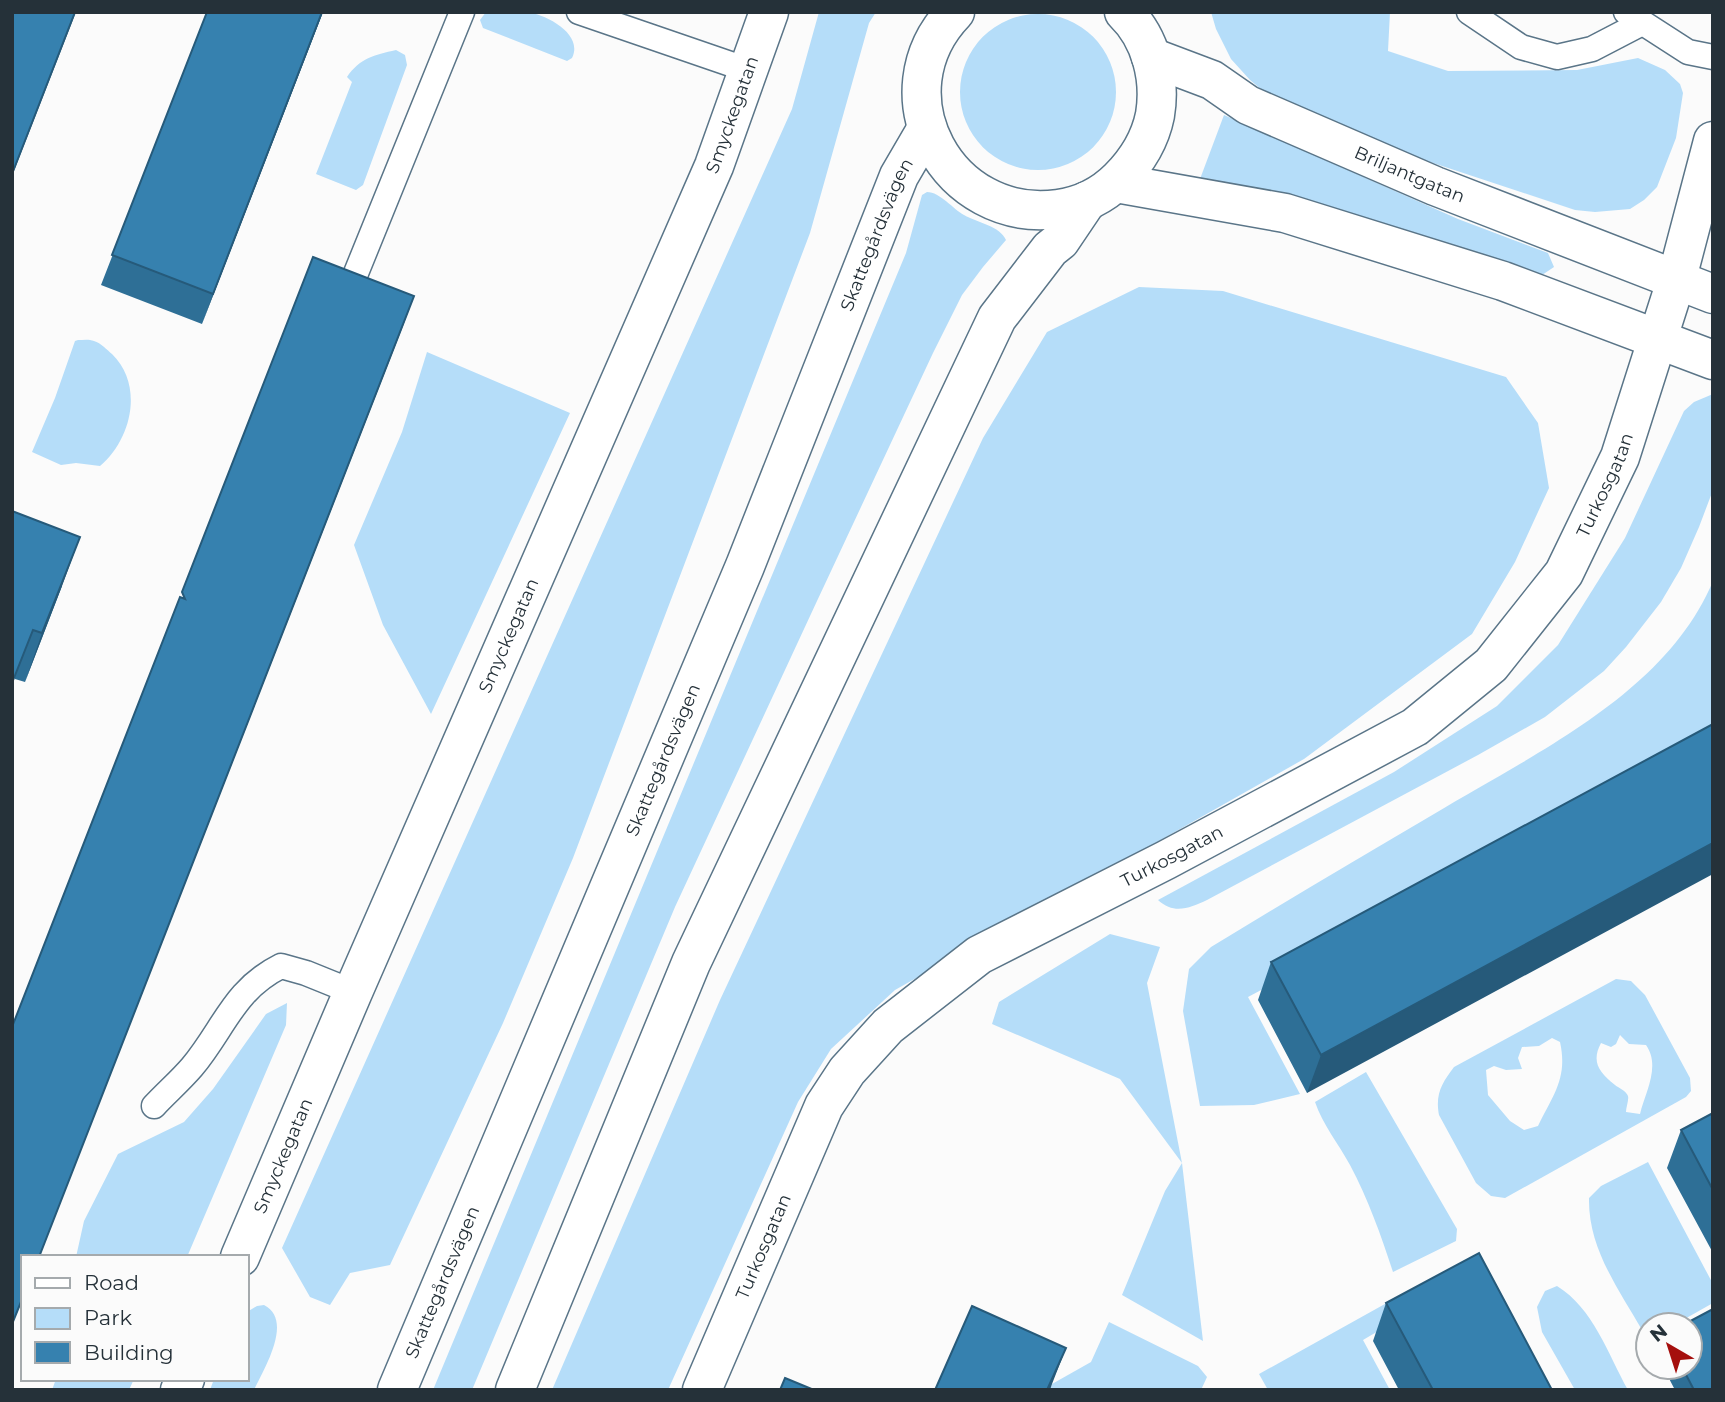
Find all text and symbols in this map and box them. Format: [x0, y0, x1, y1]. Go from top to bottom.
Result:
street label: Smyckegatan [701, 53, 763, 177]
street label: Briljantgatan [1351, 141, 1468, 208]
street label: Skattegårdsvägen [836, 154, 918, 314]
street label: Turkosgatan [1572, 430, 1638, 541]
street label: Smyckegatan [474, 575, 544, 697]
street label: Skattegårdsvägen [621, 680, 705, 839]
street label: Turkosgatan [1117, 821, 1227, 892]
street label: Smyckegatan [249, 1095, 317, 1217]
street label: Turkosgatan [731, 1191, 796, 1303]
street label: Skattegårdsvägen [401, 1203, 484, 1362]
legend [21, 1255, 248, 1381]
text: Road [84, 1270, 139, 1295]
text: Park [84, 1305, 132, 1330]
north arrow [1634, 1311, 1704, 1381]
text: N [1645, 1319, 1672, 1347]
text: Building [84, 1340, 174, 1365]

